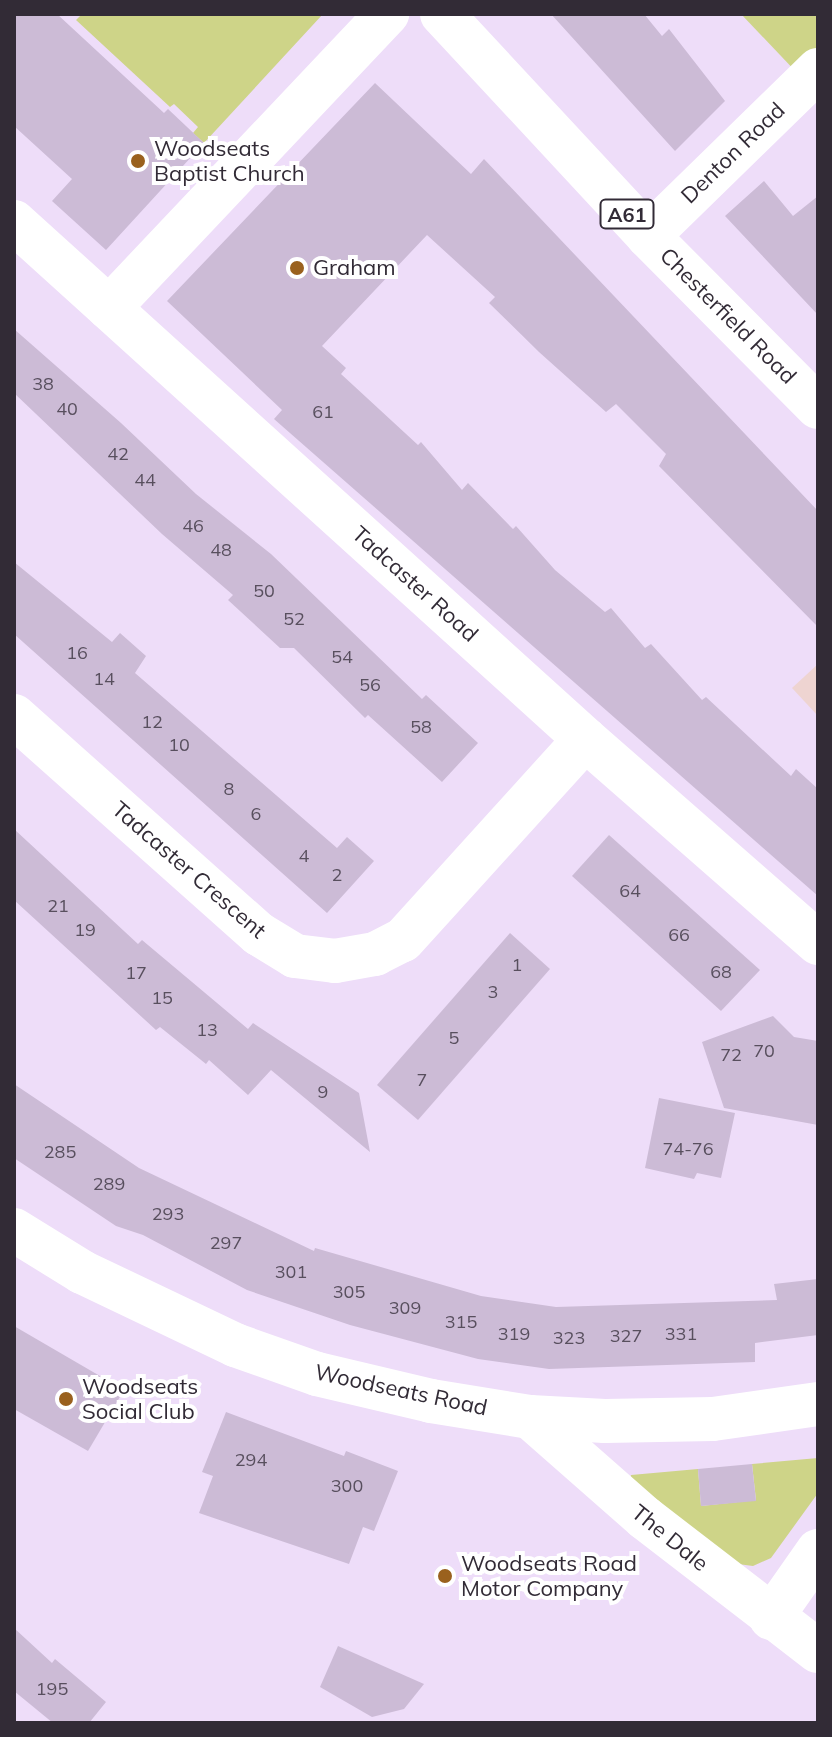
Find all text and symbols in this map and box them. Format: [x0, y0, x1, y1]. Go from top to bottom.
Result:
street label: Denton Road [676, 97, 790, 209]
place label: Woodseats Baptist Church [154, 135, 305, 186]
marker: Woodseats Baptist Church [129, 152, 147, 170]
road number: A61 [599, 198, 655, 230]
street label: Chesterfield Road [654, 242, 802, 390]
place label: Graham [313, 255, 396, 281]
marker: Graham [288, 259, 306, 277]
house number: 38 [32, 373, 54, 395]
house number: 40 [56, 398, 78, 420]
house number: 61 [312, 401, 334, 423]
house number: 42 [107, 443, 129, 465]
house number: 44 [134, 469, 156, 491]
house number: 46 [182, 515, 204, 537]
street label: Tadcaster Road [347, 521, 483, 647]
house number: 48 [210, 539, 232, 561]
house number: 50 [253, 580, 275, 602]
house number: 52 [283, 608, 305, 630]
house number: 16 [66, 642, 88, 664]
house number: 54 [331, 646, 353, 668]
house number: 14 [93, 668, 115, 690]
house number: 56 [359, 674, 381, 696]
house number: 12 [141, 711, 163, 733]
house number: 58 [410, 716, 432, 738]
house number: 10 [168, 734, 190, 756]
house number: 8 [224, 778, 234, 800]
street label: Tadcaster Crescent [107, 796, 271, 944]
house number: 6 [251, 803, 261, 825]
house number: 4 [299, 845, 309, 867]
house number: 2 [332, 864, 342, 886]
house number: 64 [619, 880, 641, 902]
house number: 21 [47, 895, 69, 917]
house number: 19 [74, 919, 96, 941]
house number: 66 [668, 924, 690, 946]
house number: 1 [512, 954, 522, 976]
house number: 68 [710, 961, 732, 983]
house number: 17 [125, 962, 147, 984]
house number: 3 [488, 981, 498, 1003]
house number: 15 [151, 987, 173, 1009]
house number: 13 [196, 1019, 218, 1041]
house number: 5 [449, 1027, 459, 1049]
house number: 70 [753, 1040, 775, 1062]
house number: 72 [720, 1044, 742, 1066]
house number: 7 [417, 1069, 427, 1091]
house number: 9 [318, 1081, 328, 1103]
house number: 74-76 [663, 1138, 713, 1160]
house number: 285 [44, 1141, 76, 1163]
house number: 289 [93, 1173, 125, 1195]
house number: 293 [152, 1203, 184, 1225]
house number: 297 [210, 1232, 242, 1254]
house number: 301 [275, 1261, 307, 1283]
house number: 305 [333, 1281, 365, 1303]
house number: 309 [389, 1297, 421, 1319]
house number: 315 [445, 1311, 477, 1333]
house number: 319 [498, 1323, 530, 1345]
house number: 331 [665, 1323, 697, 1345]
house number: 327 [610, 1325, 642, 1347]
house number: 323 [553, 1327, 585, 1349]
street label: Woodseats Road [312, 1359, 490, 1421]
place label: Woodseats Social Club [82, 1373, 198, 1424]
marker: Woodseats Social Club [57, 1390, 75, 1408]
house number: 294 [235, 1449, 267, 1471]
house number: 300 [331, 1475, 363, 1497]
street label: The Dale [626, 1499, 714, 1577]
place label: Woodseats Road Motor Company [461, 1550, 637, 1602]
marker: Woodseats Road Motor Company [436, 1567, 454, 1585]
house number: 195 [36, 1678, 68, 1700]

